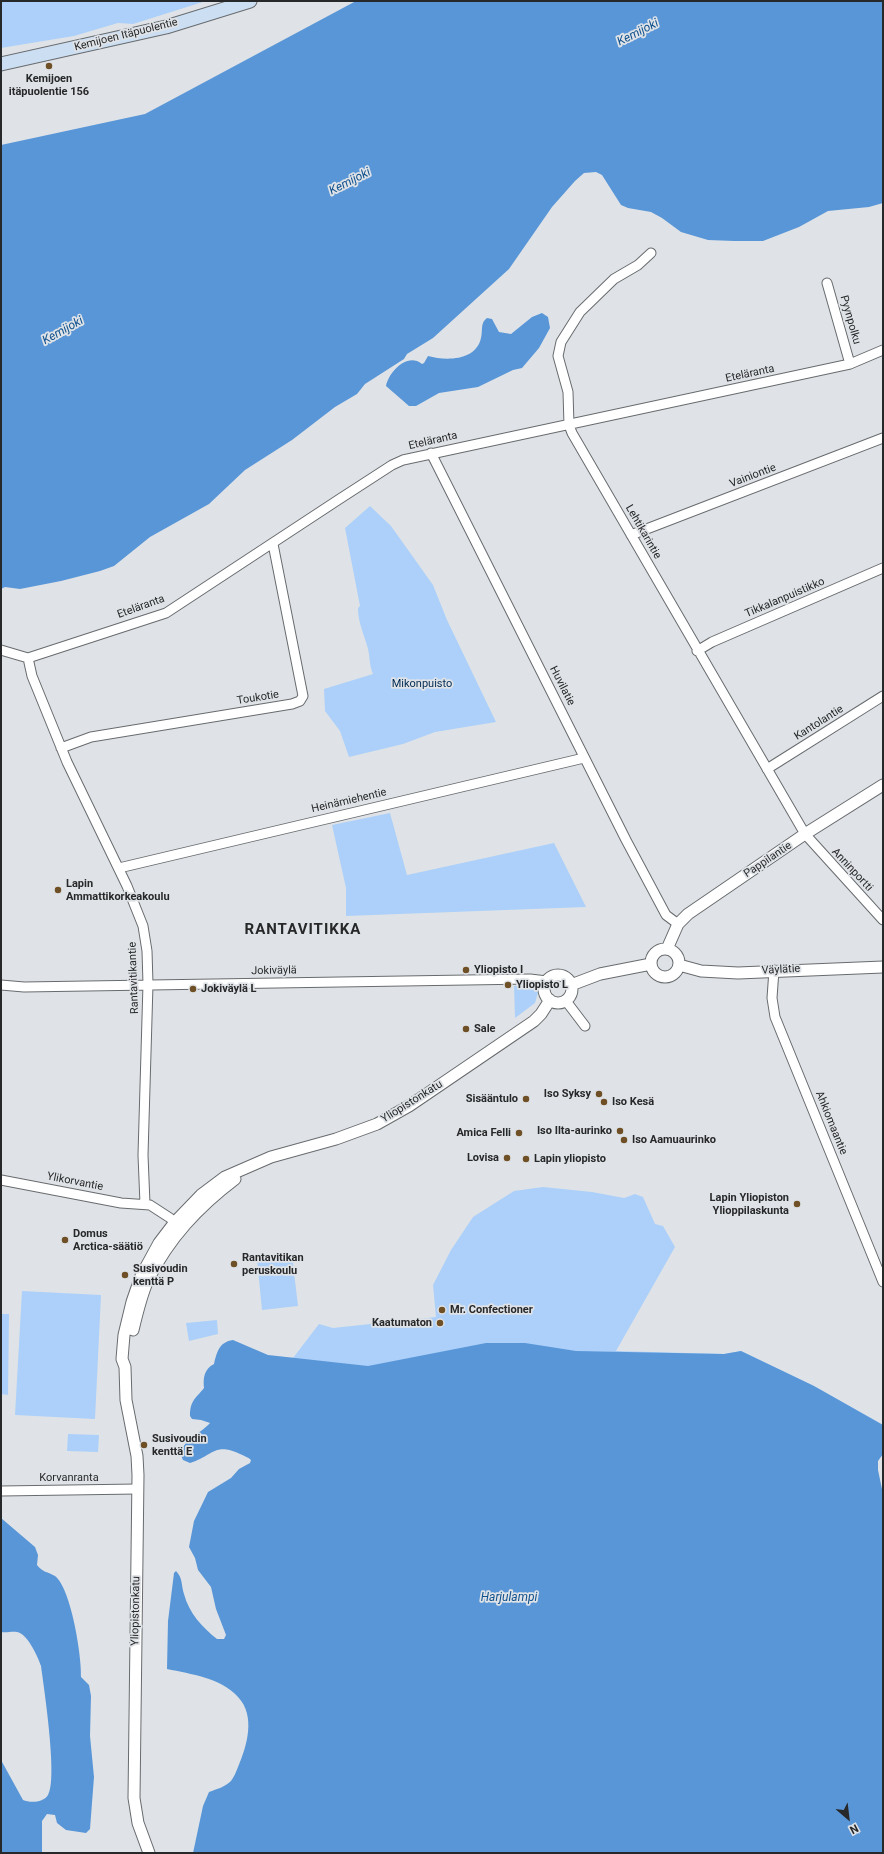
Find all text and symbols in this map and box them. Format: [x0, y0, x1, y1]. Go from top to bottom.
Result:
street label: Kemijoen Itäpuolentie [73, 16, 179, 54]
water label: Kemijoki [615, 16, 661, 50]
marker: Kemijoen itäpuolentie 156 [44, 61, 54, 71]
place label: Kemijoen itäpuolentie 156 [9, 72, 89, 98]
water label: Kemijoki [327, 165, 373, 199]
street label: Pyynpolku [837, 294, 863, 346]
water label: Kemijoki [40, 314, 86, 348]
street label: Eteläranta [724, 362, 776, 386]
street label: Eteläranta [407, 429, 459, 453]
street label: Vainiontie [728, 461, 778, 491]
street label: Lehtikarintie [622, 503, 664, 561]
street label: Tikkalanpuistikko [743, 575, 827, 621]
street label: Eteläranta [115, 592, 167, 622]
street label: Huvilatie [546, 664, 578, 708]
park label: Mikonpuisto [392, 677, 452, 691]
street label: Toukotie [236, 688, 280, 708]
street label: Kantolantie [792, 703, 846, 743]
street label: Heinämiehentie [310, 786, 388, 816]
street label: Pappilantie [742, 839, 794, 881]
street label: Anninportti [829, 846, 875, 894]
place label: Lapin Ammattikorkeakoulu [66, 877, 170, 903]
marker: Lapin Ammattikorkeakoulu [53, 885, 63, 895]
district label: RANTAVITIKKA [245, 921, 361, 939]
street label: Rantavitikantie [126, 942, 142, 1014]
street label: Väylätie [761, 962, 801, 978]
place label: Yliopisto I [474, 963, 523, 977]
street label: Jokiväylä [251, 964, 297, 978]
marker: Yliopisto I [461, 965, 471, 975]
place label: Yliopisto L [516, 978, 568, 992]
marker: Yliopisto L [503, 980, 513, 990]
place label: Jokiväylä L [201, 982, 256, 996]
marker: Jokiväylä L [188, 984, 198, 994]
place label: Sale [474, 1022, 496, 1036]
marker: Sale [461, 1024, 471, 1034]
street label: Yliopistonkatu [379, 1078, 445, 1126]
place label: Iso Syksy [544, 1087, 591, 1101]
marker: Iso Syksy [594, 1089, 604, 1099]
street label: Ahkiomaantie [812, 1089, 850, 1157]
place label: Sisääntulo [466, 1092, 518, 1106]
marker: Sisääntulo [521, 1094, 531, 1104]
place label: Iso Kesä [612, 1095, 654, 1109]
marker: Iso Kesä [599, 1097, 609, 1107]
place label: Iso Ilta-aurinko [537, 1124, 612, 1138]
place label: Amica Felli [456, 1126, 511, 1140]
marker: Iso Ilta-aurinko [615, 1126, 625, 1136]
marker: Amica Felli [514, 1128, 524, 1138]
place label: Iso Aamuaurinko [632, 1133, 716, 1147]
marker: Iso Aamuaurinko [619, 1135, 629, 1145]
place label: Lovisa [467, 1151, 499, 1165]
place label: Lapin yliopisto [534, 1152, 606, 1166]
marker: Lovisa [502, 1153, 512, 1163]
marker: Lapin yliopisto [521, 1154, 531, 1164]
street label: Ylikorvantie [46, 1170, 104, 1194]
place label: Lapin Yliopiston Ylioppilaskunta [710, 1191, 789, 1217]
marker: Lapin Yliopiston Ylioppilaskunta [792, 1199, 802, 1209]
place label: Domus Arctica-säätiö [73, 1227, 143, 1253]
marker: Domus Arctica-säätiö [60, 1235, 70, 1245]
place label: Rantavitikan peruskoulu [242, 1251, 304, 1277]
marker: Rantavitikan peruskoulu [229, 1259, 239, 1269]
place label: Susivoudin kenttä P [133, 1262, 188, 1288]
marker: Susivoudin kenttä P [120, 1270, 130, 1280]
place label: Mr. Confectioner [450, 1303, 533, 1317]
marker: Mr. Confectioner [437, 1305, 447, 1315]
place label: Kaatumaton [372, 1316, 432, 1330]
marker: Kaatumaton [435, 1318, 445, 1328]
place label: Susivoudin kenttä E [152, 1432, 207, 1458]
marker: Susivoudin kenttä E [139, 1440, 149, 1450]
street label: Korvanranta [39, 1471, 99, 1485]
street label: Yliopistonkatu [129, 1576, 143, 1646]
water label: Harjulampi [481, 1591, 537, 1605]
north arrow [828, 1798, 868, 1838]
text: N [847, 1821, 860, 1837]

